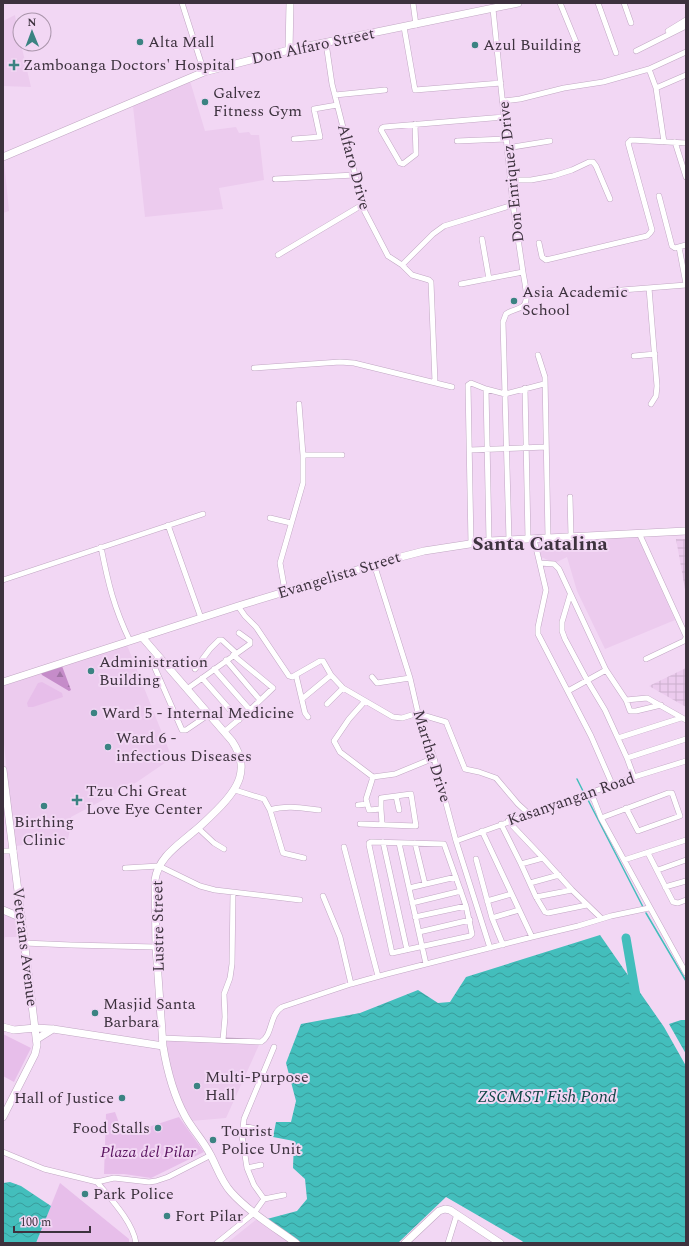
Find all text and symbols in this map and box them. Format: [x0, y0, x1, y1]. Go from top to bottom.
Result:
north arrow [12, 12, 52, 52]
text: N [27, 14, 36, 31]
street label: Don Alfaro Street [249, 21, 377, 71]
place label: Alta Mall [148, 30, 215, 54]
place label: Azul Building [483, 33, 581, 57]
marker: Alta Mall [135, 37, 145, 47]
marker: Azul Building [470, 40, 480, 50]
place label: Zamboanga Doctors' Hospital [23, 53, 235, 77]
marker: Zamboanga Doctors' Hospital [8, 59, 20, 71]
place label: Galvez Fitness Gym [213, 81, 302, 123]
marker: Galvez Fitness Gym [200, 97, 210, 107]
street label: Don Enriquez Drive [492, 100, 530, 244]
street label: Alfaro Drive [331, 121, 377, 213]
place label: Asia Academic School [522, 280, 628, 322]
marker: Asia Academic School [509, 296, 519, 306]
district label: Santa Catalina [472, 529, 608, 559]
street label: Evangelista Street [275, 545, 404, 605]
place label: Administration Building [99, 650, 208, 692]
marker: Administration Building [86, 666, 96, 676]
place label: Ward 5 - Internal Medicine [102, 701, 294, 725]
street label: Martha Drive [407, 707, 457, 805]
marker: Ward 5 - Internal Medicine [89, 708, 99, 718]
place label: Ward 6 - infectious Diseases [116, 726, 252, 768]
marker: Ward 6 - infectious Diseases [103, 742, 113, 752]
street label: Kasanyangan Road [504, 766, 638, 832]
place label: Tzu Chi Great Love Eye Center [86, 779, 202, 821]
marker: Tzu Chi Great Love Eye Center [71, 794, 83, 806]
marker: Birthing Clinic [39, 801, 49, 811]
place label: Birthing Clinic [14, 810, 74, 852]
street label: Lustre Street [145, 880, 171, 972]
street label: Veterans Avenue [6, 886, 44, 1008]
place label: Masjid Santa Barbara [103, 992, 196, 1034]
marker: Masjid Santa Barbara [90, 1008, 100, 1018]
place label: Multi-Purpose Hall [205, 1065, 309, 1107]
marker: Multi-Purpose Hall [192, 1081, 202, 1091]
water label: ZSCMST Fish Pond [478, 1084, 617, 1110]
place label: Hall of Justice [14, 1086, 114, 1110]
marker: Hall of Justice [117, 1093, 127, 1103]
place label: Food Stalls [72, 1116, 150, 1140]
place label: Tourist Police Unit [221, 1119, 302, 1161]
marker: Food Stalls [153, 1123, 163, 1133]
marker: Tourist Police Unit [208, 1135, 218, 1145]
park label: Plaza del Pilar [100, 1140, 196, 1164]
place label: Park Police [93, 1182, 174, 1206]
marker: Park Police [80, 1189, 90, 1199]
place label: Fort Pilar [175, 1204, 243, 1228]
scale bar [14, 1208, 90, 1234]
marker: Fort Pilar [162, 1211, 172, 1221]
text: 100 m [20, 1213, 51, 1232]

